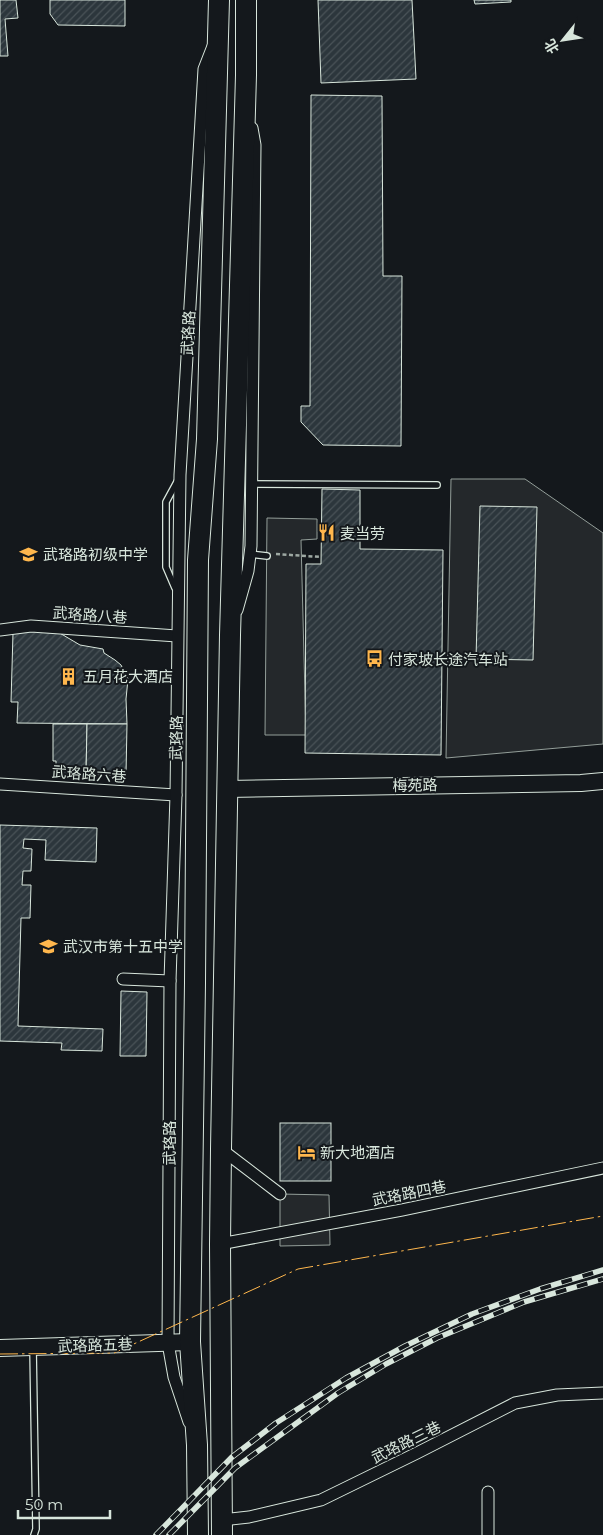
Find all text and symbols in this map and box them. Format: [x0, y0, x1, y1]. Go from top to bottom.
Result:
north arrow [538, 15, 588, 65]
text: 北 [540, 36, 563, 57]
street label: 武珞路 [177, 310, 199, 356]
restaurant icon: 麦当劳 [316, 523, 336, 543]
place label: 麦当劳 [340, 524, 385, 543]
school or university icon: 武珞路初级中学 [19, 544, 39, 564]
place label: 武珞路初级中学 [43, 545, 148, 564]
street label: 武珞路八巷 [52, 603, 128, 627]
bus stop icon: 付家坡长途汽车站 [364, 649, 384, 669]
place label: 付家坡长途汽车站 [388, 650, 508, 669]
building icon: 五月花大酒店 [59, 666, 79, 686]
place label: 五月花大酒店 [83, 667, 173, 686]
street label: 武珞路 [166, 715, 186, 761]
street label: 武珞路六巷 [51, 762, 127, 786]
street label: 梅苑路 [392, 775, 438, 795]
school or university icon: 武汉市第十五中学 [39, 936, 59, 956]
place label: 武汉市第十五中学 [63, 937, 183, 956]
street label: 武珞路 [160, 1120, 179, 1166]
hotel icon: 新大地酒店 [296, 1142, 316, 1162]
place label: 新大地酒店 [320, 1143, 395, 1162]
street label: 武珞路四巷 [370, 1177, 448, 1209]
street label: 武珞路五巷 [57, 1334, 133, 1356]
street label: 武珞路三巷 [368, 1417, 444, 1467]
scale bar [18, 1488, 110, 1520]
text: 50 m [25, 1495, 63, 1514]

